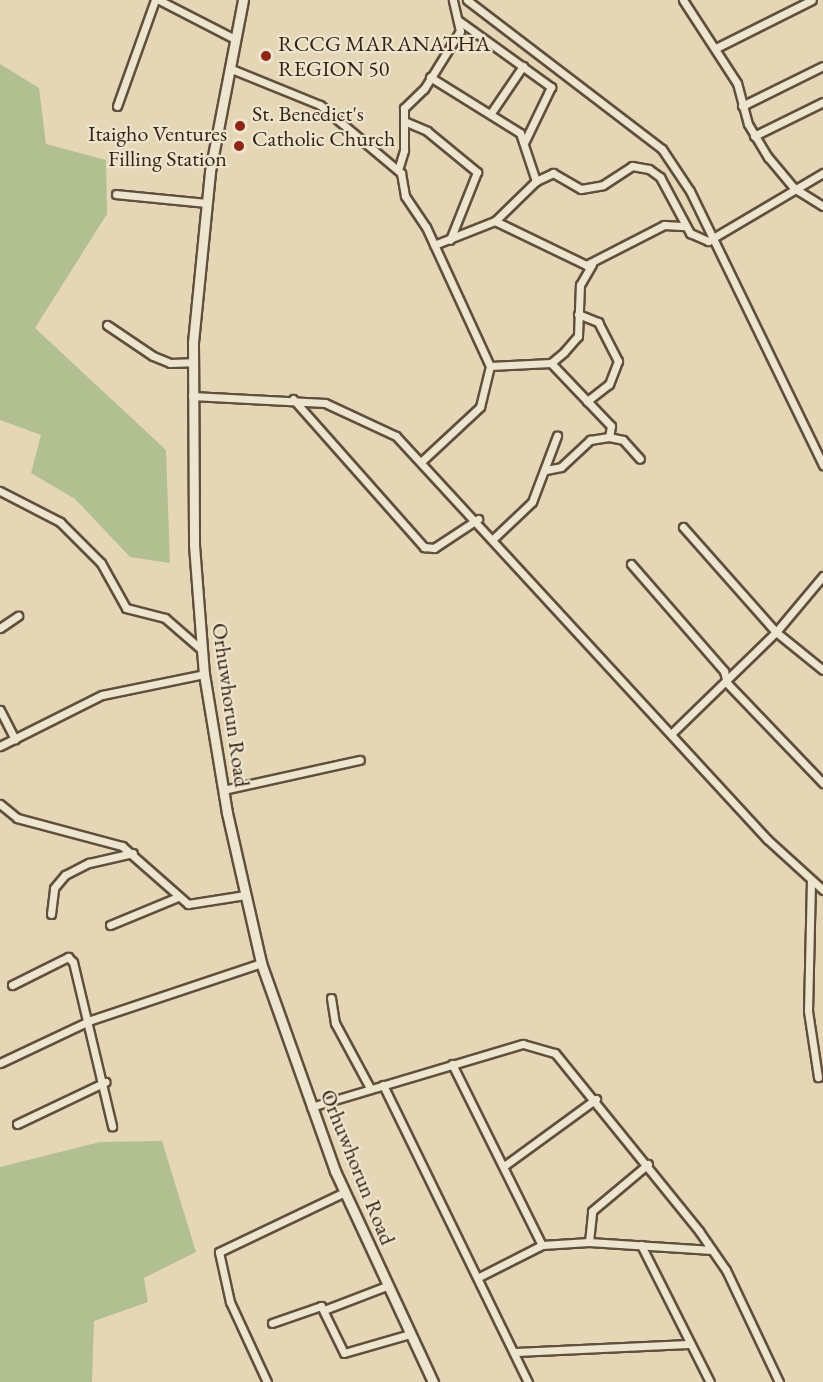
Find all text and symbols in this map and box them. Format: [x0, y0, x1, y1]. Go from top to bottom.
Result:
place label: RCCG MARANATHA REGION 50 [278, 30, 491, 82]
marker: RCCG MARANATHA REGION 50 [259, 49, 273, 63]
place label: St. Benedict's Catholic Church [252, 100, 395, 152]
marker: St. Benedict's Catholic Church [233, 119, 247, 133]
place label: Itaigho Ventures Filling Station [88, 120, 227, 172]
marker: Itaigho Ventures Filling Station [232, 139, 246, 153]
street label: Orhuwhorun Road [206, 621, 256, 789]
street label: Orhuwhorun Road [315, 1085, 401, 1249]

